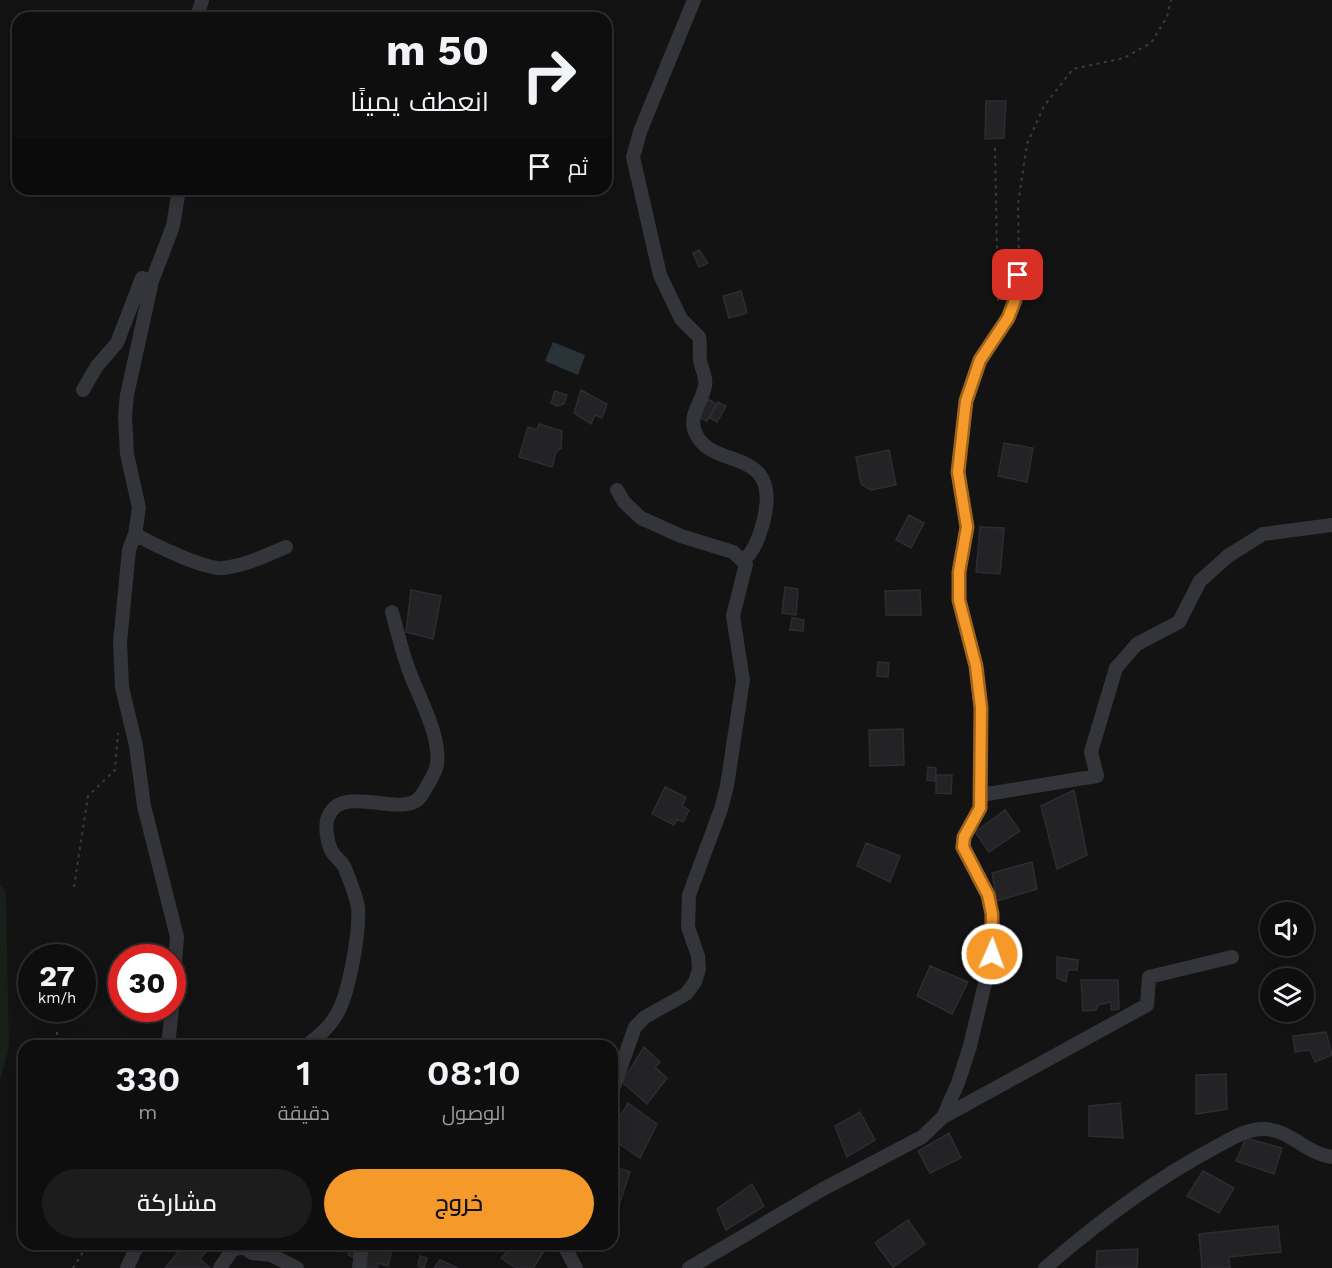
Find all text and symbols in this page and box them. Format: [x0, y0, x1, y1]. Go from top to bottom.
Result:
text: 50 m [386, 26, 489, 75]
icon: right [510, 36, 588, 114]
text: انعطف يمينًا [350, 86, 489, 118]
icon: arrive [523, 150, 556, 183]
text: ثم [568, 155, 588, 180]
pin [992, 249, 1043, 300]
icon: arrive [1001, 258, 1034, 291]
map controls [1260, 902, 1314, 1022]
button: sound [1260, 902, 1314, 956]
position arrow [960, 922, 1024, 986]
speed limit sign: 30 [108, 944, 186, 1022]
text: 27 [39, 958, 75, 993]
button: layers [1260, 968, 1314, 1022]
text: km/h [38, 989, 76, 1007]
text: 1 [296, 1052, 311, 1094]
text: 08:10 [427, 1052, 521, 1094]
text: 330 [115, 1058, 181, 1100]
text: m [138, 1100, 157, 1124]
text: دقيقة [278, 1101, 330, 1125]
text: الوصول [442, 1101, 506, 1125]
button: مشاركة [42, 1169, 312, 1238]
button: خروج [324, 1169, 594, 1238]

